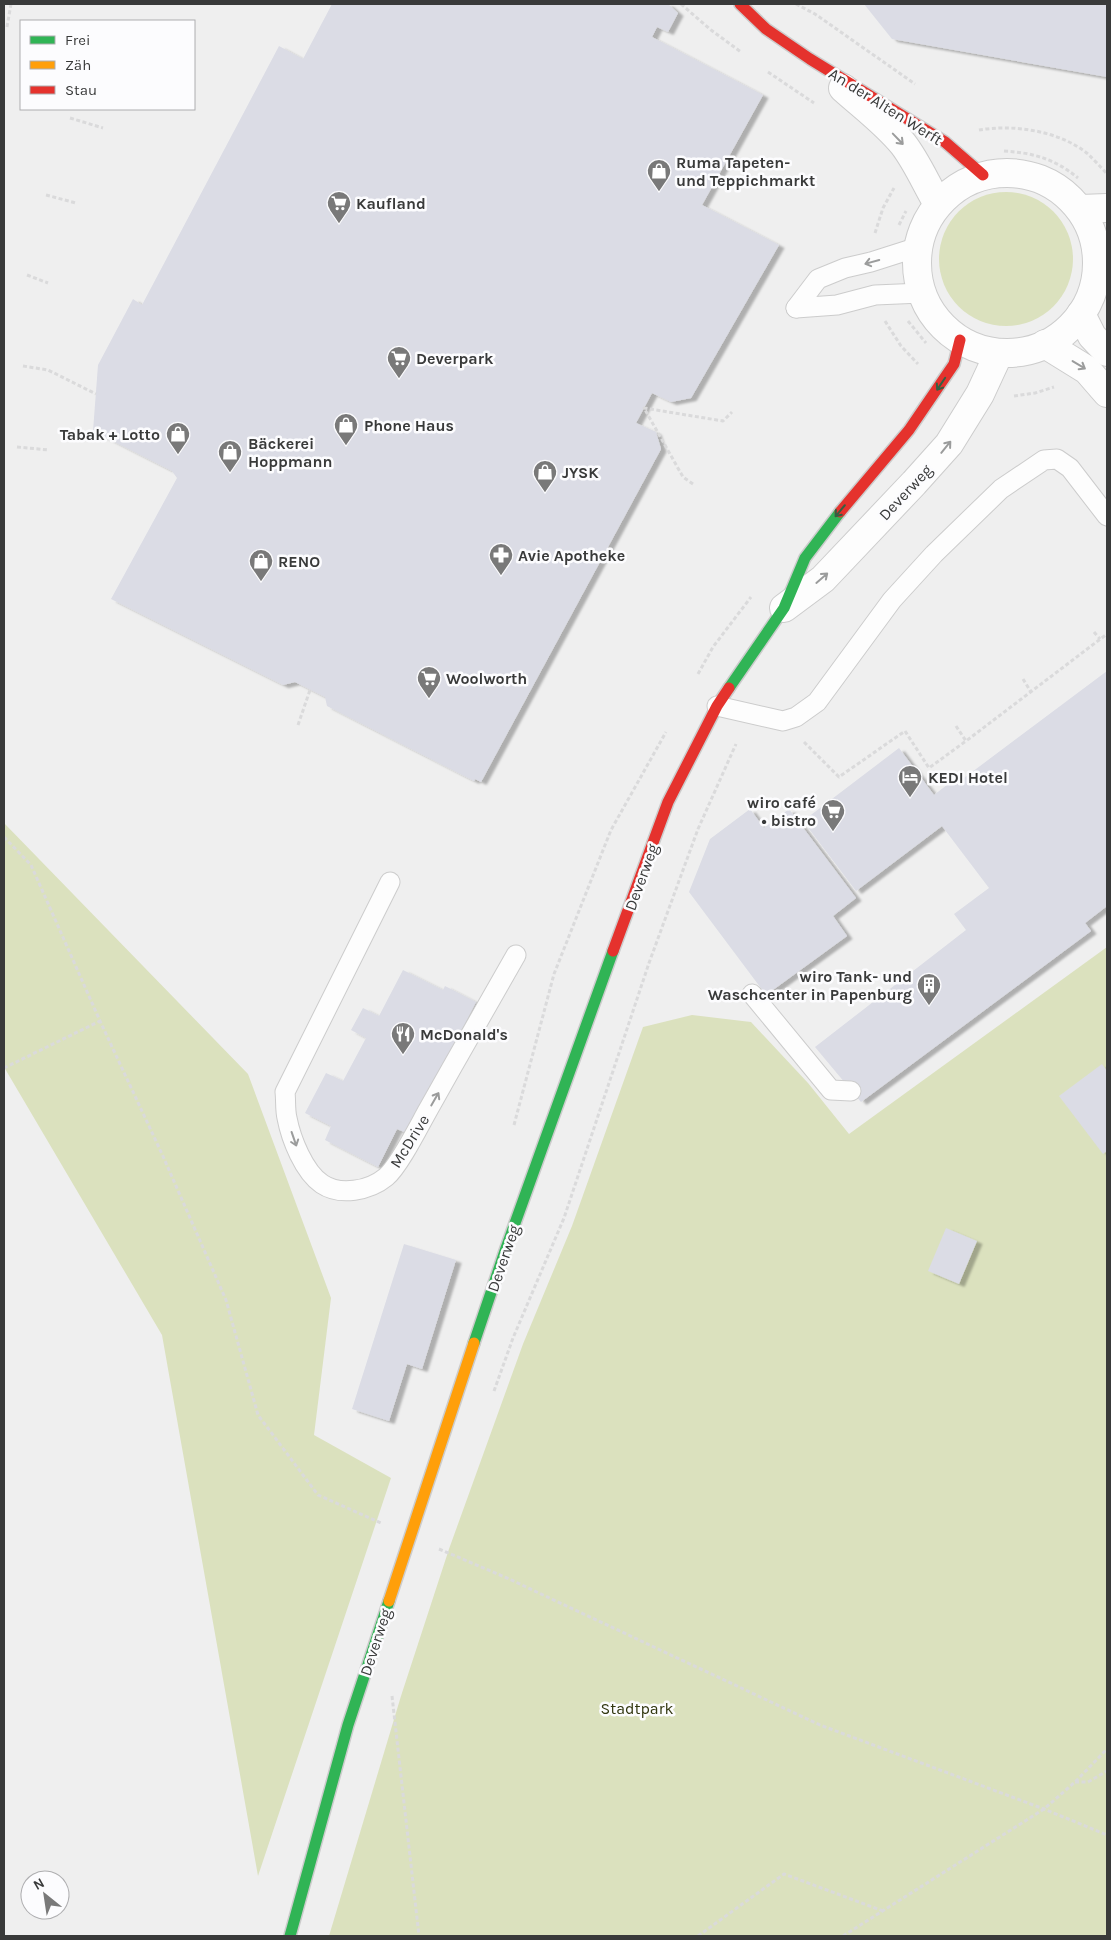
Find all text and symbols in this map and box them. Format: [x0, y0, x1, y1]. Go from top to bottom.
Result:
legend [20, 20, 195, 110]
text: Frei [65, 31, 90, 49]
text: Zäh [65, 56, 91, 74]
street label: An der Alten Werft [825, 64, 946, 149]
text: Stau [65, 81, 97, 99]
one-way arrow [892, 132, 904, 145]
place label: Ruma Tapeten- und Teppichmarkt [676, 153, 815, 190]
shop icon: Ruma Tapeten- und Teppichmarkt [646, 158, 672, 192]
supermarket icon: Kaufland [326, 190, 352, 224]
place label: Kaufland [356, 194, 426, 213]
one-way arrow [864, 257, 880, 267]
supermarket icon: Deverpark [386, 345, 412, 379]
place label: Deverpark [416, 349, 494, 368]
one-way arrow [1071, 361, 1085, 371]
one-way arrow [936, 377, 946, 391]
shop icon: Phone Haus [333, 412, 359, 446]
place label: Phone Haus [364, 416, 454, 435]
shop icon: Tabak + Lotto [165, 421, 191, 455]
place label: Tabak + Lotto [60, 425, 160, 444]
place label: Bäckerei Hoppmann [248, 434, 332, 471]
shop icon: Bäckerei Hoppmann [217, 439, 243, 473]
one-way arrow [940, 441, 951, 454]
shop icon: JYSK [532, 459, 558, 493]
street label: Deverweg [875, 460, 936, 524]
place label: JYSK [562, 463, 599, 482]
one-way arrow [835, 505, 846, 518]
pharmacy icon: Avie Apotheke [488, 542, 514, 576]
place label: Avie Apotheke [518, 546, 625, 565]
shop icon: RENO [248, 548, 274, 582]
place label: RENO [278, 552, 320, 571]
one-way arrow [816, 572, 829, 584]
supermarket icon: Woolworth [416, 665, 442, 699]
place label: Woolworth [446, 669, 527, 688]
hotel icon: KEDI Hotel [897, 764, 923, 798]
place label: KEDI Hotel [928, 768, 1008, 787]
place label: wiro café • bistro [747, 793, 816, 830]
supermarket icon: wiro café • bistro [820, 798, 846, 832]
street label: Deverweg [621, 841, 662, 913]
place label: wiro Tank- und Waschcenter in Papenburg [708, 967, 912, 1004]
building icon: wiro Tank- und Waschcenter in Papenburg [916, 972, 942, 1006]
restaurant icon: McDonald's [390, 1021, 416, 1055]
place label: McDonald's [420, 1025, 508, 1044]
one-way arrow [430, 1092, 440, 1106]
street label: McDrive [386, 1111, 433, 1171]
one-way arrow [290, 1131, 299, 1147]
street label: Deverweg [483, 1222, 524, 1294]
street label: Deverweg [356, 1606, 395, 1678]
park label: Stadtpark [601, 1699, 673, 1718]
north arrow [20, 1870, 70, 1920]
text: N [30, 1874, 47, 1894]

